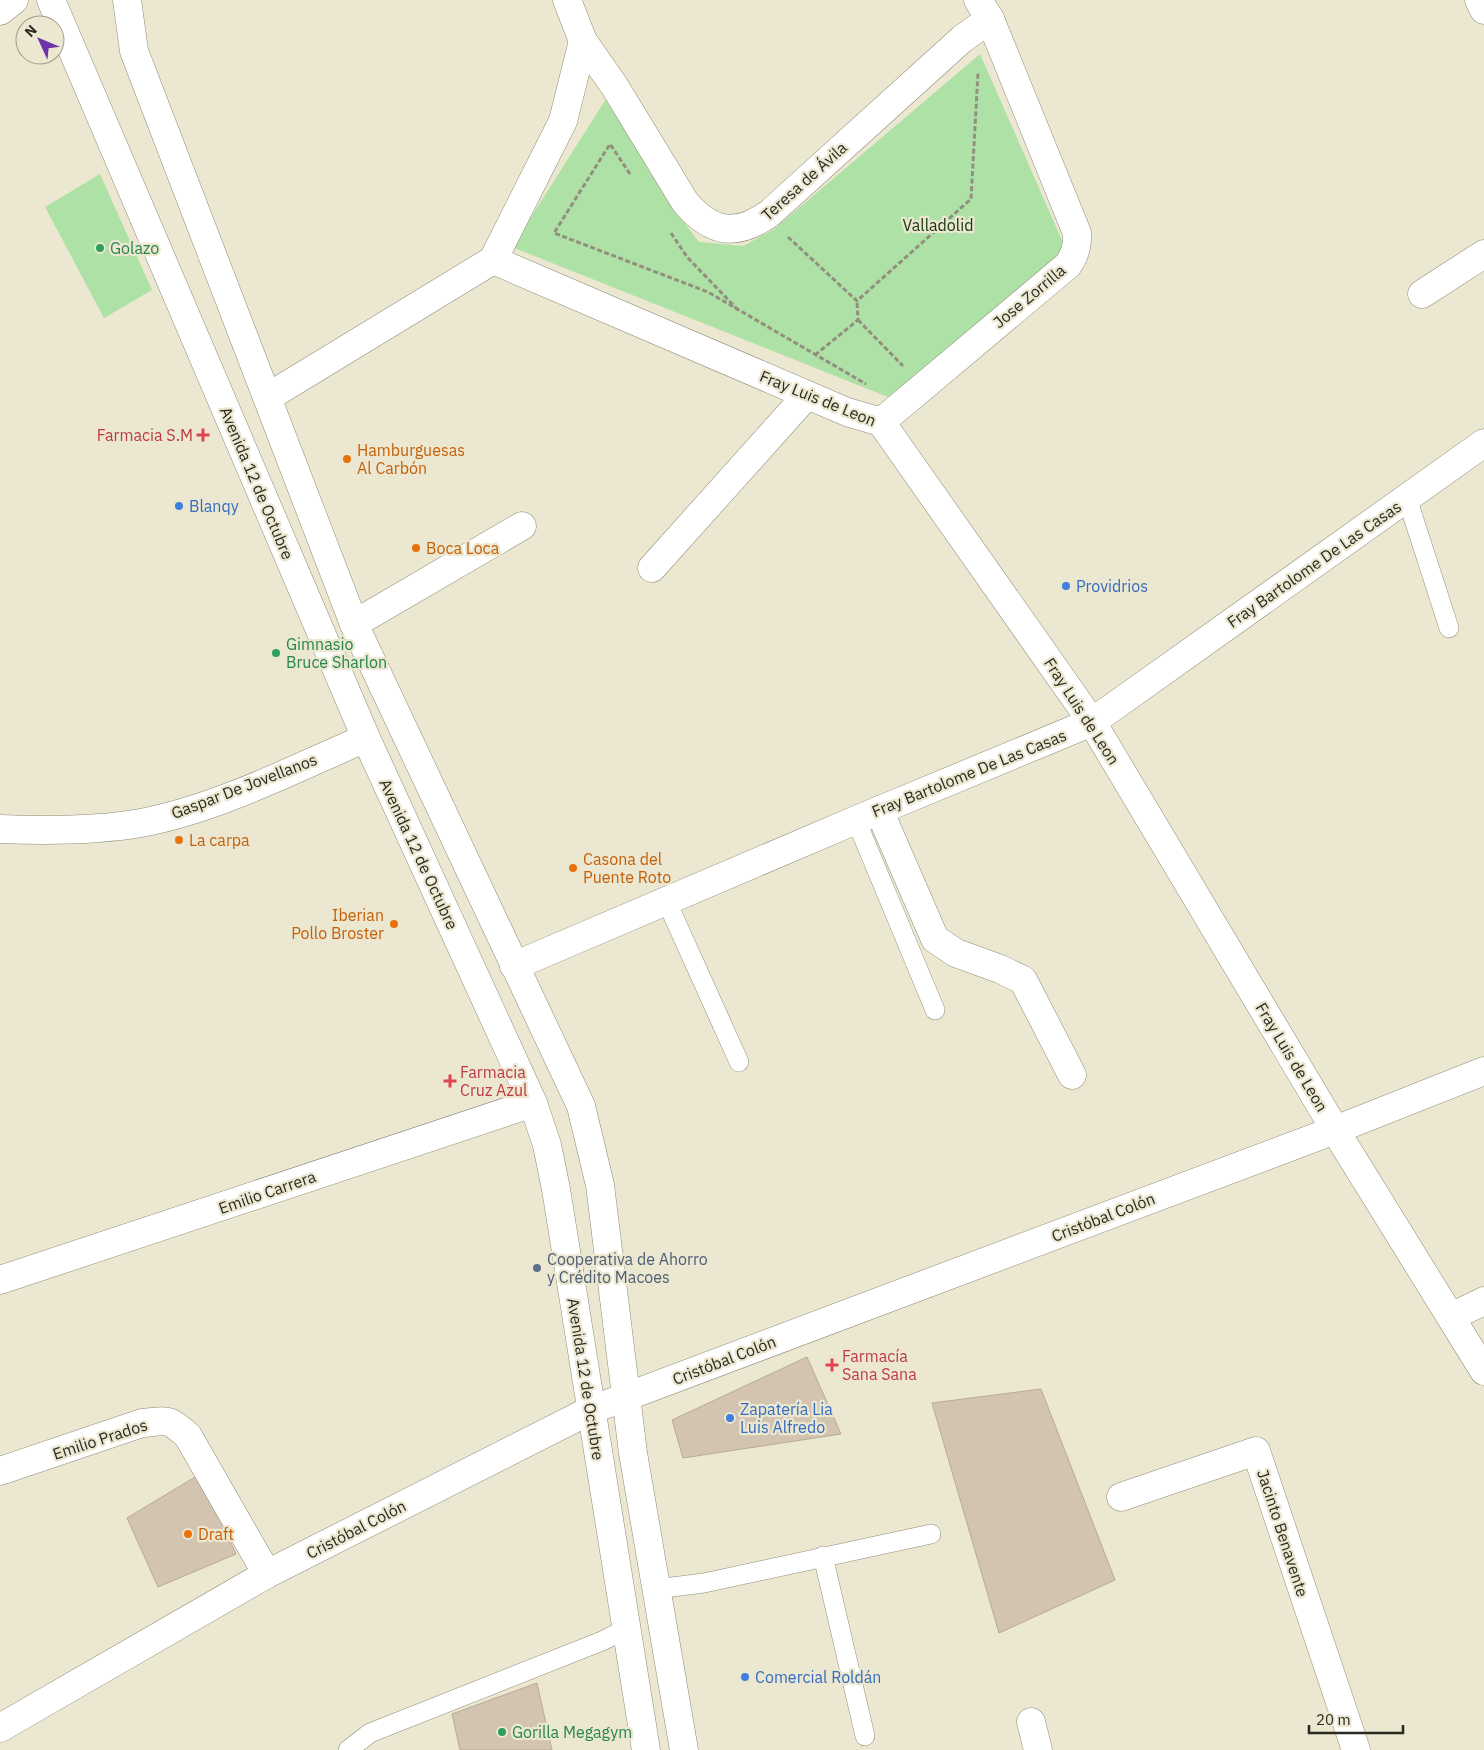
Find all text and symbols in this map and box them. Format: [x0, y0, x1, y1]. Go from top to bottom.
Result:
north arrow [15, 15, 65, 65]
text: N [21, 21, 41, 41]
street label: Teresa de Ávila [756, 136, 851, 225]
park label: Valladolid [903, 215, 973, 235]
place label: Golazo [110, 238, 159, 258]
marker: Golazo [94, 242, 106, 254]
street label: Jose Zorrilla [989, 260, 1070, 332]
street label: Fray Luis de Leon [757, 366, 879, 430]
street label: Avenida 12 de Octubre [216, 404, 298, 563]
place label: Farmacia S.M [97, 425, 193, 445]
marker: Farmacia S.M [197, 429, 209, 441]
place label: Hamburguesas Al Carbón [357, 440, 465, 478]
marker: Hamburguesas Al Carbón [341, 453, 353, 465]
place label: Blanqy [189, 496, 239, 516]
street label: Fray Bartolome De Las Casas [1223, 496, 1405, 632]
marker: Blanqy [173, 500, 185, 512]
place label: Boca Loca [426, 538, 500, 558]
marker: Boca Loca [410, 542, 422, 554]
place label: Providrios [1076, 576, 1148, 596]
marker: Providrios [1060, 580, 1072, 592]
place label: Gimnasio Bruce Sharlon [286, 634, 387, 672]
marker: Gimnasio Bruce Sharlon [270, 647, 282, 659]
street label: Fray Luis de Leon [1040, 654, 1124, 768]
street label: Fray Bartolome De Las Casas [869, 725, 1069, 821]
street label: Gaspar De Jovellanos [168, 749, 320, 823]
street label: Avenida 12 de Octubre [375, 775, 463, 933]
place label: La carpa [189, 830, 250, 850]
marker: La carpa [173, 834, 185, 846]
place label: Casona del Puente Roto [583, 849, 671, 887]
marker: Casona del Puente Roto [567, 862, 579, 874]
place label: Iberian Pollo Broster [291, 905, 384, 943]
marker: Iberian Pollo Broster [388, 918, 400, 930]
street label: Fray Luis de Leon [1252, 999, 1332, 1115]
place label: Farmacia Cruz Azul [460, 1062, 527, 1100]
marker: Farmacia Cruz Azul [444, 1075, 456, 1087]
street label: Emilio Carrera [216, 1166, 319, 1218]
street label: Cristóbal Colón [1048, 1188, 1158, 1246]
place label: Cooperativa de Ahorro y Crédito Macoes [547, 1249, 708, 1287]
marker: Cooperativa de Ahorro y Crédito Macoes [531, 1262, 543, 1274]
street label: Avenida 12 de Octubre [563, 1296, 609, 1462]
street label: Cristóbal Colón [669, 1331, 779, 1389]
place label: Farmacía Sana Sana [842, 1346, 917, 1384]
marker: Farmacía Sana Sana [826, 1359, 838, 1371]
place label: Zapatería Lia Luis Alfredo [740, 1399, 833, 1437]
marker: Zapatería Lia Luis Alfredo [724, 1412, 736, 1424]
street label: Emilio Prados [50, 1414, 150, 1464]
street label: Jacinto Benavente [1253, 1467, 1313, 1599]
street label: Cristóbal Colón [303, 1495, 409, 1563]
place label: Draft [198, 1524, 234, 1544]
marker: Draft [182, 1528, 194, 1540]
place label: Comercial Roldán [755, 1667, 881, 1687]
marker: Comercial Roldán [739, 1671, 751, 1683]
scale bar [1309, 1702, 1403, 1734]
text: 20 m [1316, 1710, 1351, 1729]
place label: Gorilla Megagym [512, 1722, 632, 1742]
marker: Gorilla Megagym [496, 1726, 508, 1738]

